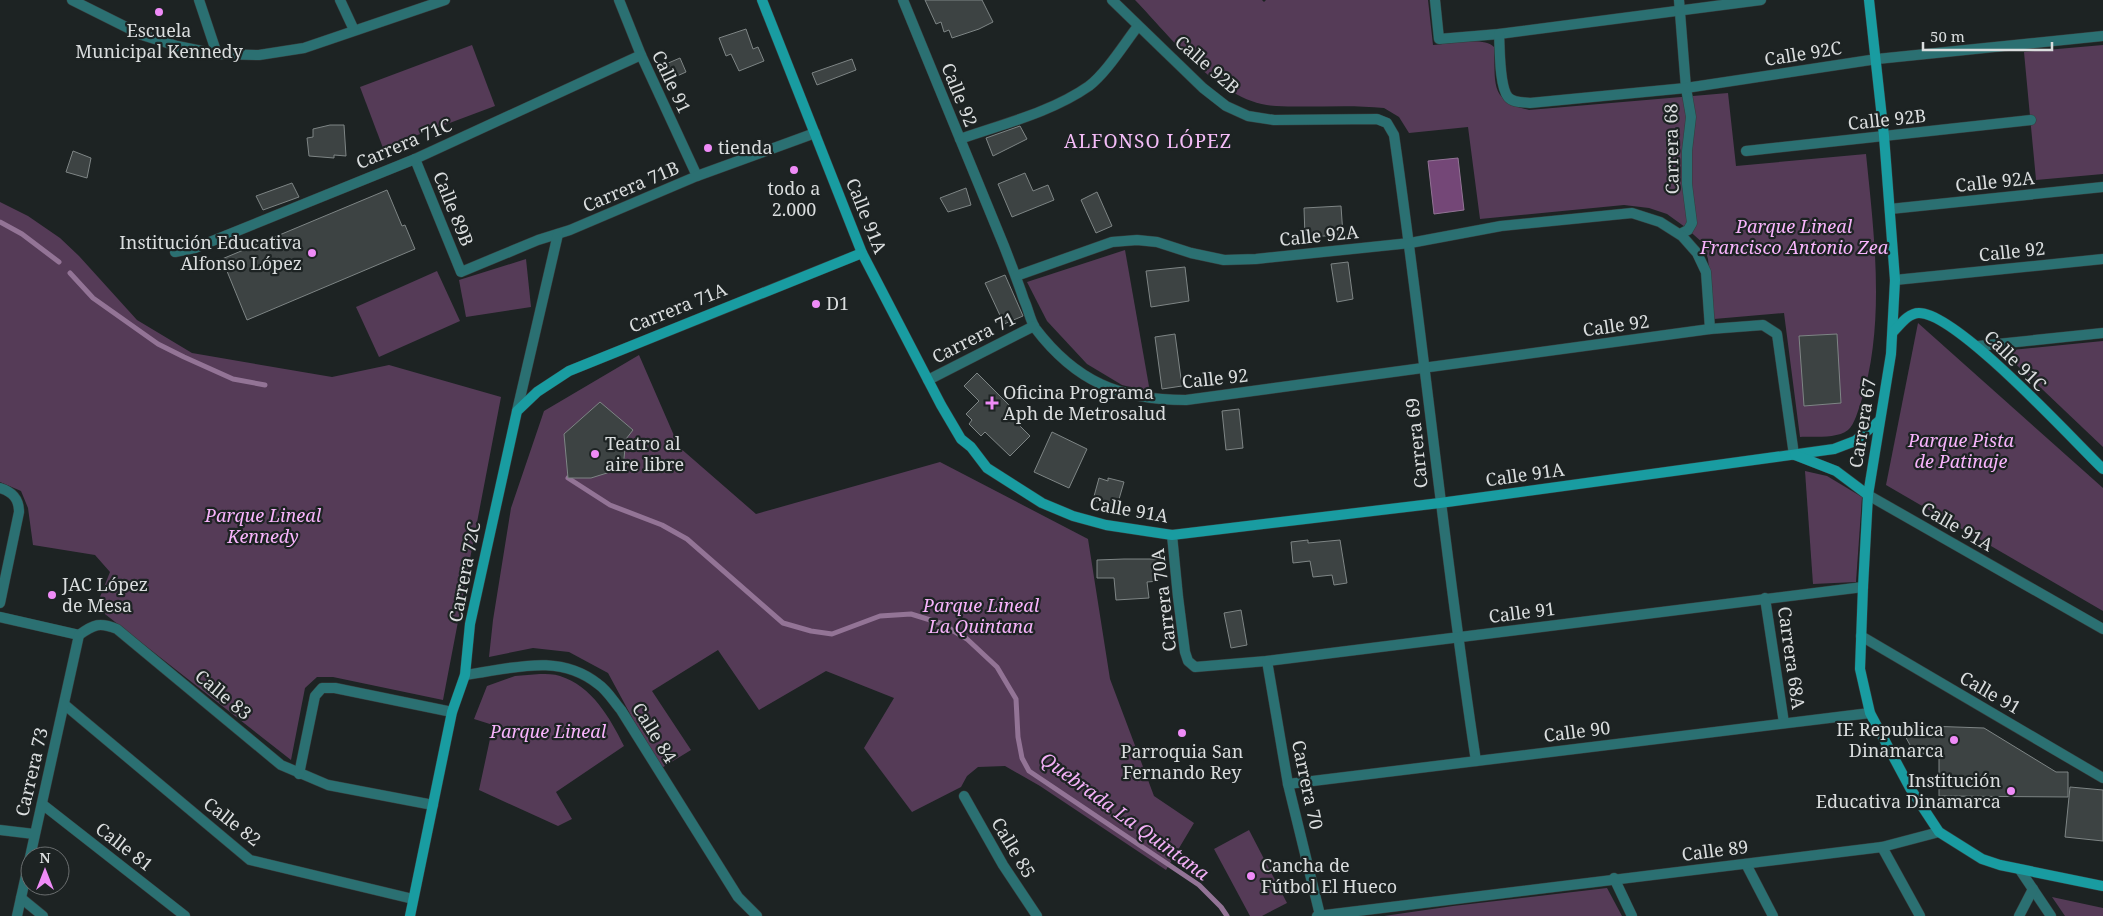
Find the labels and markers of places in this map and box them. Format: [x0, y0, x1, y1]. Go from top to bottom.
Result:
marker: Escuela Municipal Kennedy [153, 6, 165, 18]
place label: Escuela Municipal Kennedy [75, 18, 244, 63]
place label: tienda [718, 135, 773, 159]
marker: tienda [702, 142, 714, 154]
marker: todo a 2.000 [788, 164, 800, 176]
place label: todo a 2.000 [768, 176, 820, 221]
place label: Institución Educativa Alfonso López [119, 230, 302, 275]
marker: Institución Educativa Alfonso López [306, 247, 318, 259]
place label: D1 [826, 291, 849, 315]
marker: D1 [810, 298, 822, 310]
place label: Oficina Programa Aph de Metrosalud [1003, 380, 1166, 425]
marker: Oficina Programa Aph de Metrosalud [985, 396, 999, 410]
place label: Teatro al aire libre [605, 431, 684, 476]
marker: Teatro al aire libre [589, 448, 601, 460]
place label: JAC López de Mesa [61, 572, 148, 617]
marker: JAC López de Mesa [46, 589, 58, 601]
place label: IE Republica Dinamarca [1836, 717, 1944, 762]
marker: Parroquia San Fernando Rey [1176, 727, 1188, 739]
marker: IE Republica Dinamarca [1948, 734, 1960, 746]
place label: Parroquia San Fernando Rey [1121, 739, 1244, 784]
place label: Institución Educativa Dinamarca [1816, 768, 2001, 813]
marker: Institución Educativa Dinamarca [2005, 785, 2017, 797]
place label: Cancha de Fútbol El Hueco [1261, 853, 1397, 898]
marker: Cancha de Fútbol El Hueco [1245, 870, 1257, 882]

